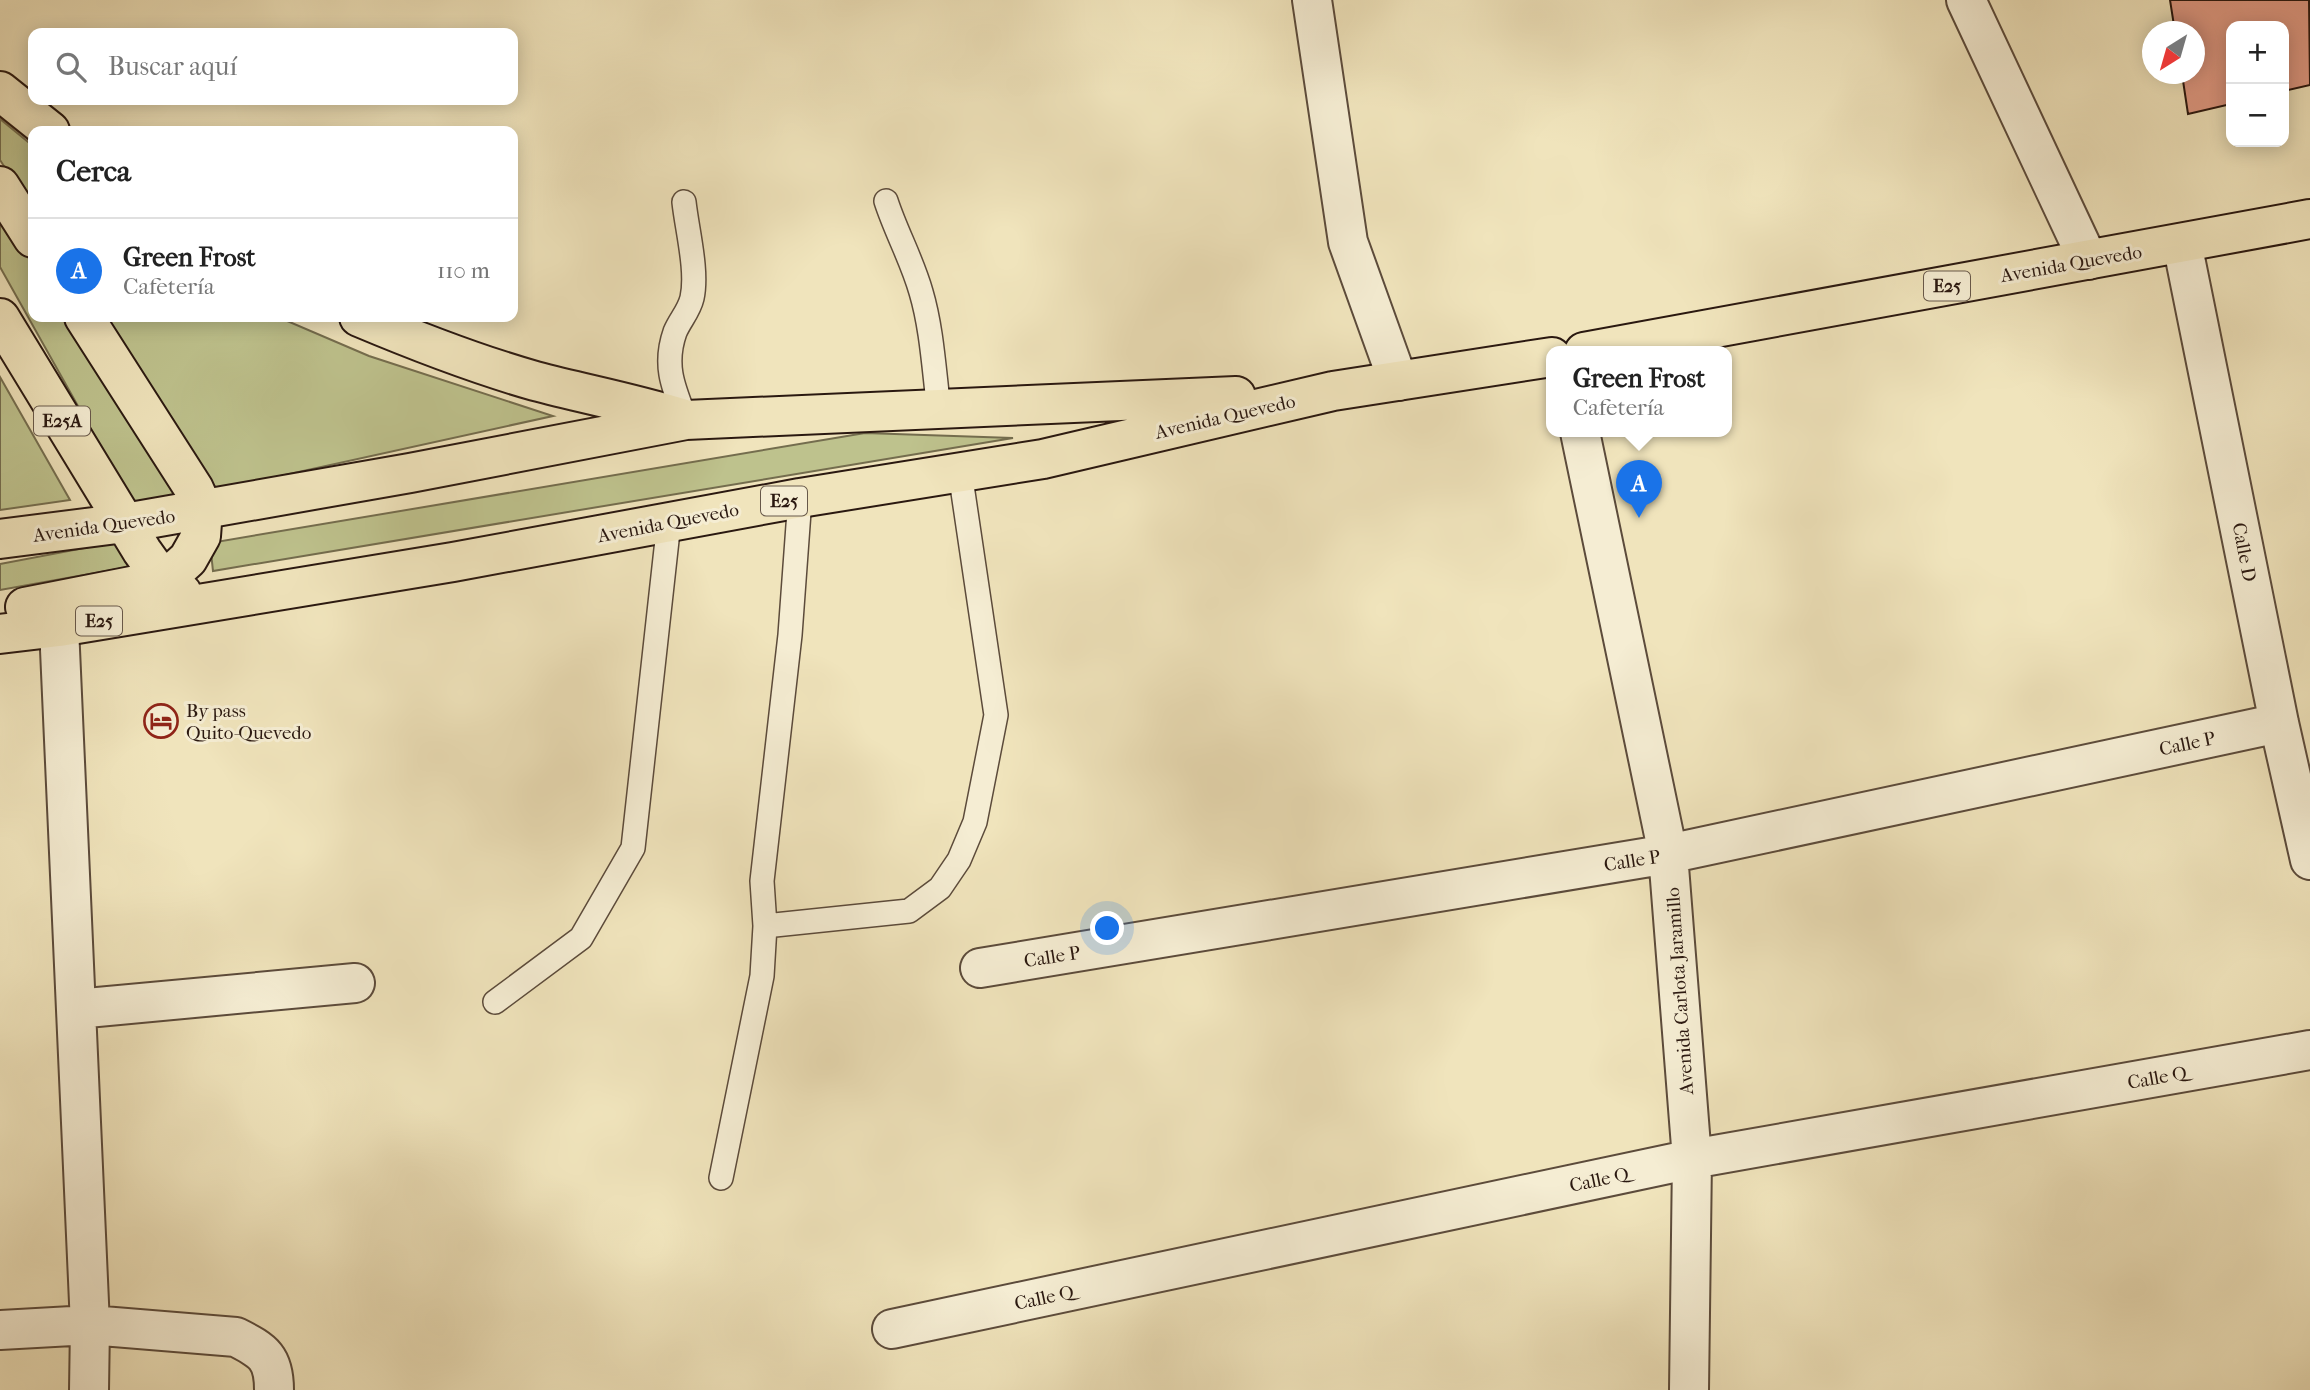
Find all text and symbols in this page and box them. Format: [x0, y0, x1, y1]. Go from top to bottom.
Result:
north arrow [2142, 21, 2205, 84]
map controls [2226, 21, 2289, 147]
button: + [2226, 21, 2289, 84]
search box [28, 28, 518, 105]
icon: search [52, 48, 90, 86]
text: Buscar aquí [108, 51, 237, 82]
button: − [2226, 84, 2289, 147]
text: Cerca [56, 154, 131, 189]
street label: Avenida Quevedo [1998, 241, 2144, 287]
text: Green Frost [123, 242, 256, 273]
text: A [72, 257, 86, 284]
text: 110 m [437, 257, 490, 284]
road number: E25 [1924, 272, 1970, 300]
text: Cafetería [123, 273, 215, 300]
popup [1546, 346, 1732, 437]
text: Green Frost [1573, 363, 1705, 394]
street label: Avenida Quevedo [1152, 390, 1298, 444]
text: Cafetería [1573, 394, 1664, 421]
road number: E25A [34, 407, 90, 436]
pin: A [1616, 460, 1662, 518]
road number: E25 [761, 486, 807, 516]
street label: Avenida Quevedo [595, 498, 741, 548]
street label: Avenida Quevedo [31, 505, 177, 547]
street label: Calle D [2228, 521, 2261, 584]
road number: E25 [76, 606, 122, 636]
place label: By pass Quito-Quevedo [186, 700, 312, 744]
hotel icon: By pass Quito-Quevedo [142, 702, 180, 740]
street label: Calle P [2157, 727, 2218, 761]
street label: Calle P [1602, 846, 1662, 876]
street label: Avenida Carlota Jaramillo [1662, 886, 1698, 1096]
your location [1090, 911, 1124, 945]
street label: Calle P [1022, 942, 1082, 972]
street label: Calle Q [2126, 1061, 2195, 1094]
street label: Calle Q [1568, 1162, 1637, 1197]
street label: Calle Q [1013, 1280, 1082, 1315]

